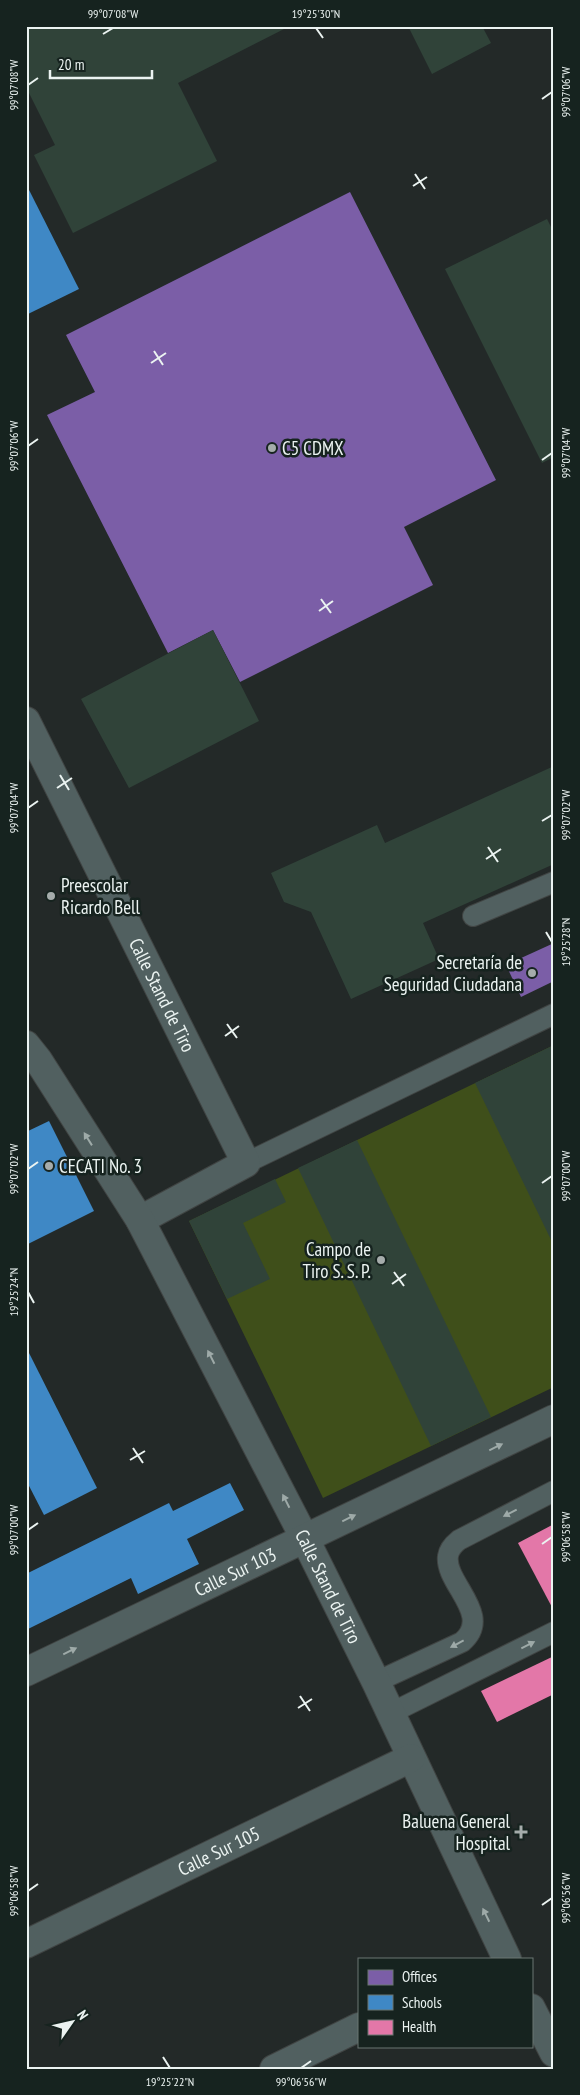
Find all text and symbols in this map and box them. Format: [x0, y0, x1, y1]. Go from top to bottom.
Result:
text: 99°07'08"W [88, 6, 138, 21]
text: 19°25'30"N [292, 6, 340, 21]
scale bar [50, 48, 152, 80]
text: 20 m [58, 55, 84, 74]
text: 99°07'08"W [6, 60, 21, 110]
text: 99°07'06"W [558, 67, 573, 117]
text: 99°07'06"W [6, 421, 21, 471]
text: 99°07'04"W [558, 428, 573, 478]
place label: C5 CDMX [282, 436, 344, 460]
marker: C5 CDMX [266, 442, 278, 454]
text: 99°07'04"W [6, 783, 21, 833]
text: 99°07'02"W [558, 790, 573, 840]
place label: Preescolar Ricardo Bell [61, 873, 140, 919]
marker: Preescolar Ricardo Bell [45, 890, 57, 902]
text: 19°25'28"N [558, 918, 573, 966]
street label: Calle Stand de Tiro [124, 934, 201, 1056]
place label: Secretaría de Seguridad Ciudadana [384, 950, 522, 996]
marker: Secretaría de Seguridad Ciudadana [526, 967, 538, 979]
one-way arrow [84, 1132, 93, 1145]
text: 99°07'02"W [6, 1144, 21, 1194]
text: 99°07'00"W [558, 1151, 573, 1201]
place label: CECATI No. 3 [59, 1154, 142, 1178]
marker: CECATI No. 3 [43, 1160, 55, 1172]
place label: Campo de Tiro S. S. P. [302, 1237, 371, 1283]
marker: Campo de Tiro S. S. P. [375, 1254, 387, 1266]
text: 19°25'24"N [6, 1268, 21, 1316]
one-way arrow [207, 1349, 215, 1364]
one-way arrow [489, 1443, 503, 1451]
one-way arrow [281, 1494, 290, 1507]
text: 99°07'00"W [6, 1505, 21, 1555]
one-way arrow [503, 1509, 517, 1517]
text: 99°06'58"W [558, 1512, 573, 1562]
one-way arrow [342, 1514, 356, 1522]
street label: Calle Stand de Tiro [290, 1525, 367, 1647]
street label: Calle Sur 103 [190, 1542, 280, 1602]
one-way arrow [449, 1640, 464, 1648]
one-way arrow [521, 1640, 535, 1648]
one-way arrow [63, 1647, 77, 1655]
place label: Baluena General Hospital [402, 1809, 511, 1855]
street label: Calle Sur 105 [174, 1821, 264, 1881]
marker: Baluena General Hospital [514, 1825, 528, 1839]
text: 99°06'58"W [6, 1866, 21, 1916]
text: 99°06'56"W [558, 1873, 573, 1923]
one-way arrow [482, 1908, 490, 1922]
legend [358, 1958, 532, 2048]
text: Offices [402, 1967, 437, 1986]
text: Schools [402, 1993, 442, 2012]
north arrow [48, 1998, 98, 2048]
text: N [73, 2007, 92, 2023]
text: Health [402, 2017, 436, 2036]
text: 19°25'22"N [146, 2074, 194, 2089]
text: 99°06'56"W [276, 2074, 326, 2089]

